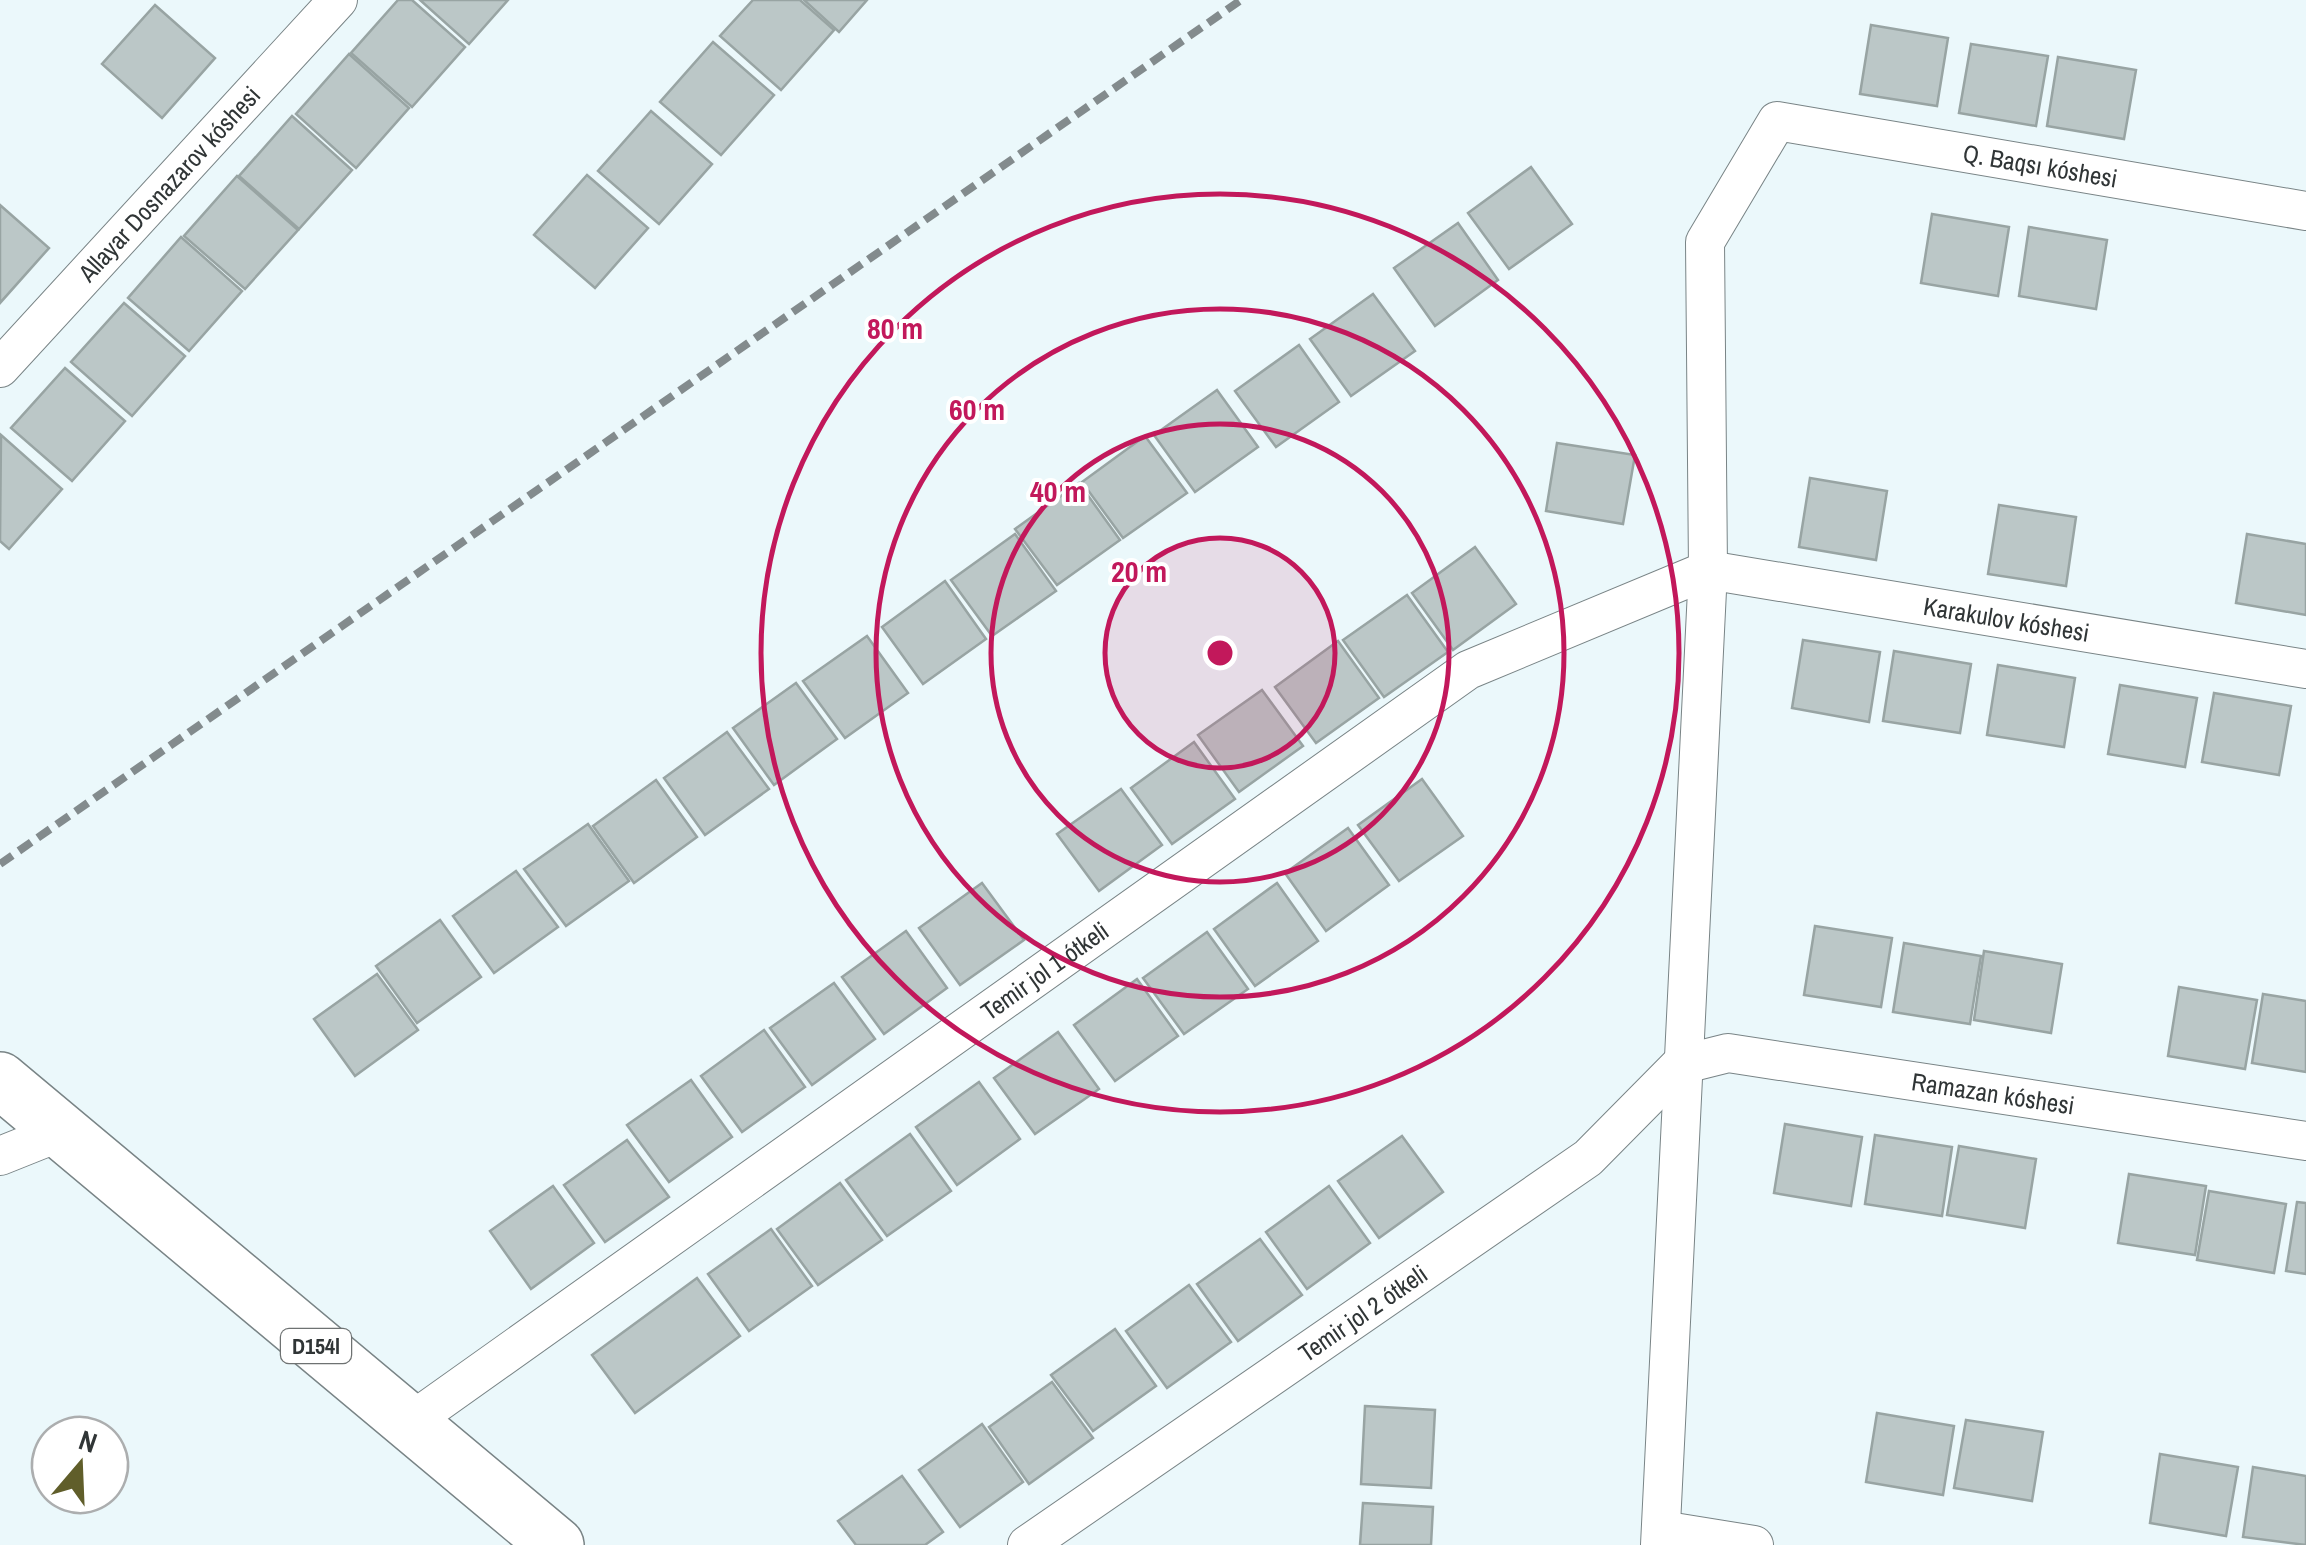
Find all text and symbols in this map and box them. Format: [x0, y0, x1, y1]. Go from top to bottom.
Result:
street label: Allayar Dosnazarov kóshesi [70, 79, 268, 290]
street label: Q. Baqsı kóshesi [1960, 136, 2120, 196]
text: 80 m [867, 308, 923, 348]
text: 60 m [949, 389, 1005, 429]
text: 40 m [1030, 471, 1086, 511]
text: 20 m [1111, 551, 1167, 591]
street label: Karakulov kóshesi [1921, 589, 2092, 650]
centre of rings [1202, 635, 1238, 671]
street label: Temir jol 1 ótkeli [974, 914, 1115, 1028]
street label: Ramazan kóshesi [1909, 1064, 2077, 1123]
street label: Temir jol 2 ótkeli [1292, 1257, 1434, 1370]
road number: D154l [281, 1329, 351, 1363]
north arrow [30, 1415, 130, 1515]
text: N [74, 1421, 102, 1462]

